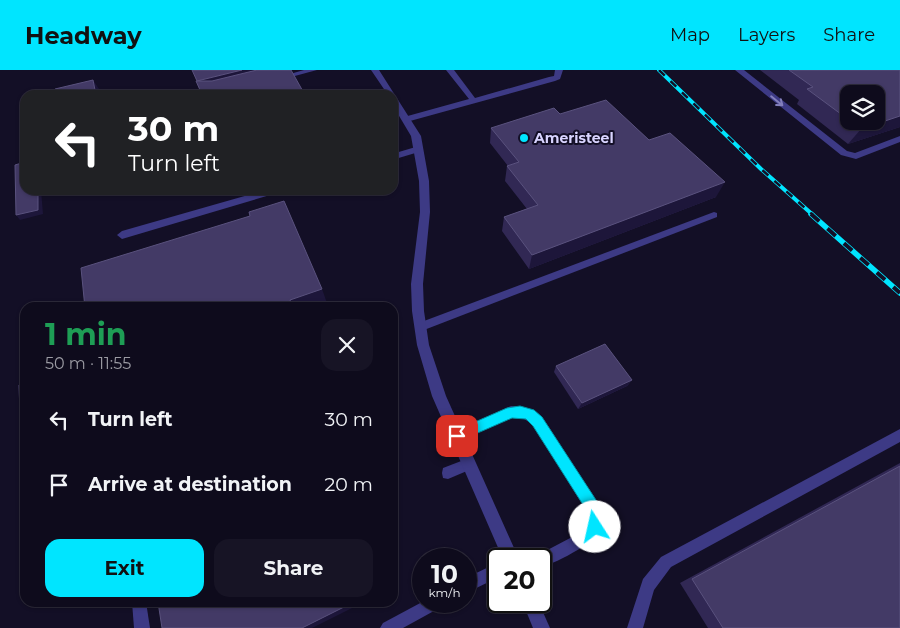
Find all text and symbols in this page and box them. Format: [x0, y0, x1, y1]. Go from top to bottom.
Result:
text: Headway [25, 21, 142, 50]
text: Map [670, 24, 710, 46]
text: Layers [738, 24, 795, 46]
text: Share [823, 24, 875, 46]
map controls [840, 85, 885, 130]
button: layers [840, 85, 885, 130]
one-way arrow [771, 95, 784, 106]
text: 30 m [128, 107, 219, 150]
icon: left [45, 110, 110, 175]
place label: Ameristeel [533, 129, 614, 147]
marker: Ameristeel [518, 132, 530, 144]
text: Turn left [128, 150, 220, 177]
text: 1 min [45, 316, 126, 353]
button: close [321, 319, 373, 371]
text: 50 m · 11:55 [45, 354, 131, 373]
icon: left [45, 406, 73, 434]
text: Turn left [88, 408, 173, 431]
text: 30 m [325, 408, 373, 431]
pin [436, 415, 478, 457]
icon: arrive [443, 422, 471, 450]
icon: arrive [45, 471, 73, 499]
text: Arrive at destination [88, 473, 292, 496]
text: 20 m [325, 473, 373, 496]
position arrow [568, 500, 620, 552]
button: Exit [45, 539, 204, 597]
button: Share [214, 539, 373, 597]
speed limit sign: 20 [487, 548, 552, 613]
text: 10 [431, 559, 458, 589]
text: km/h [428, 585, 461, 600]

